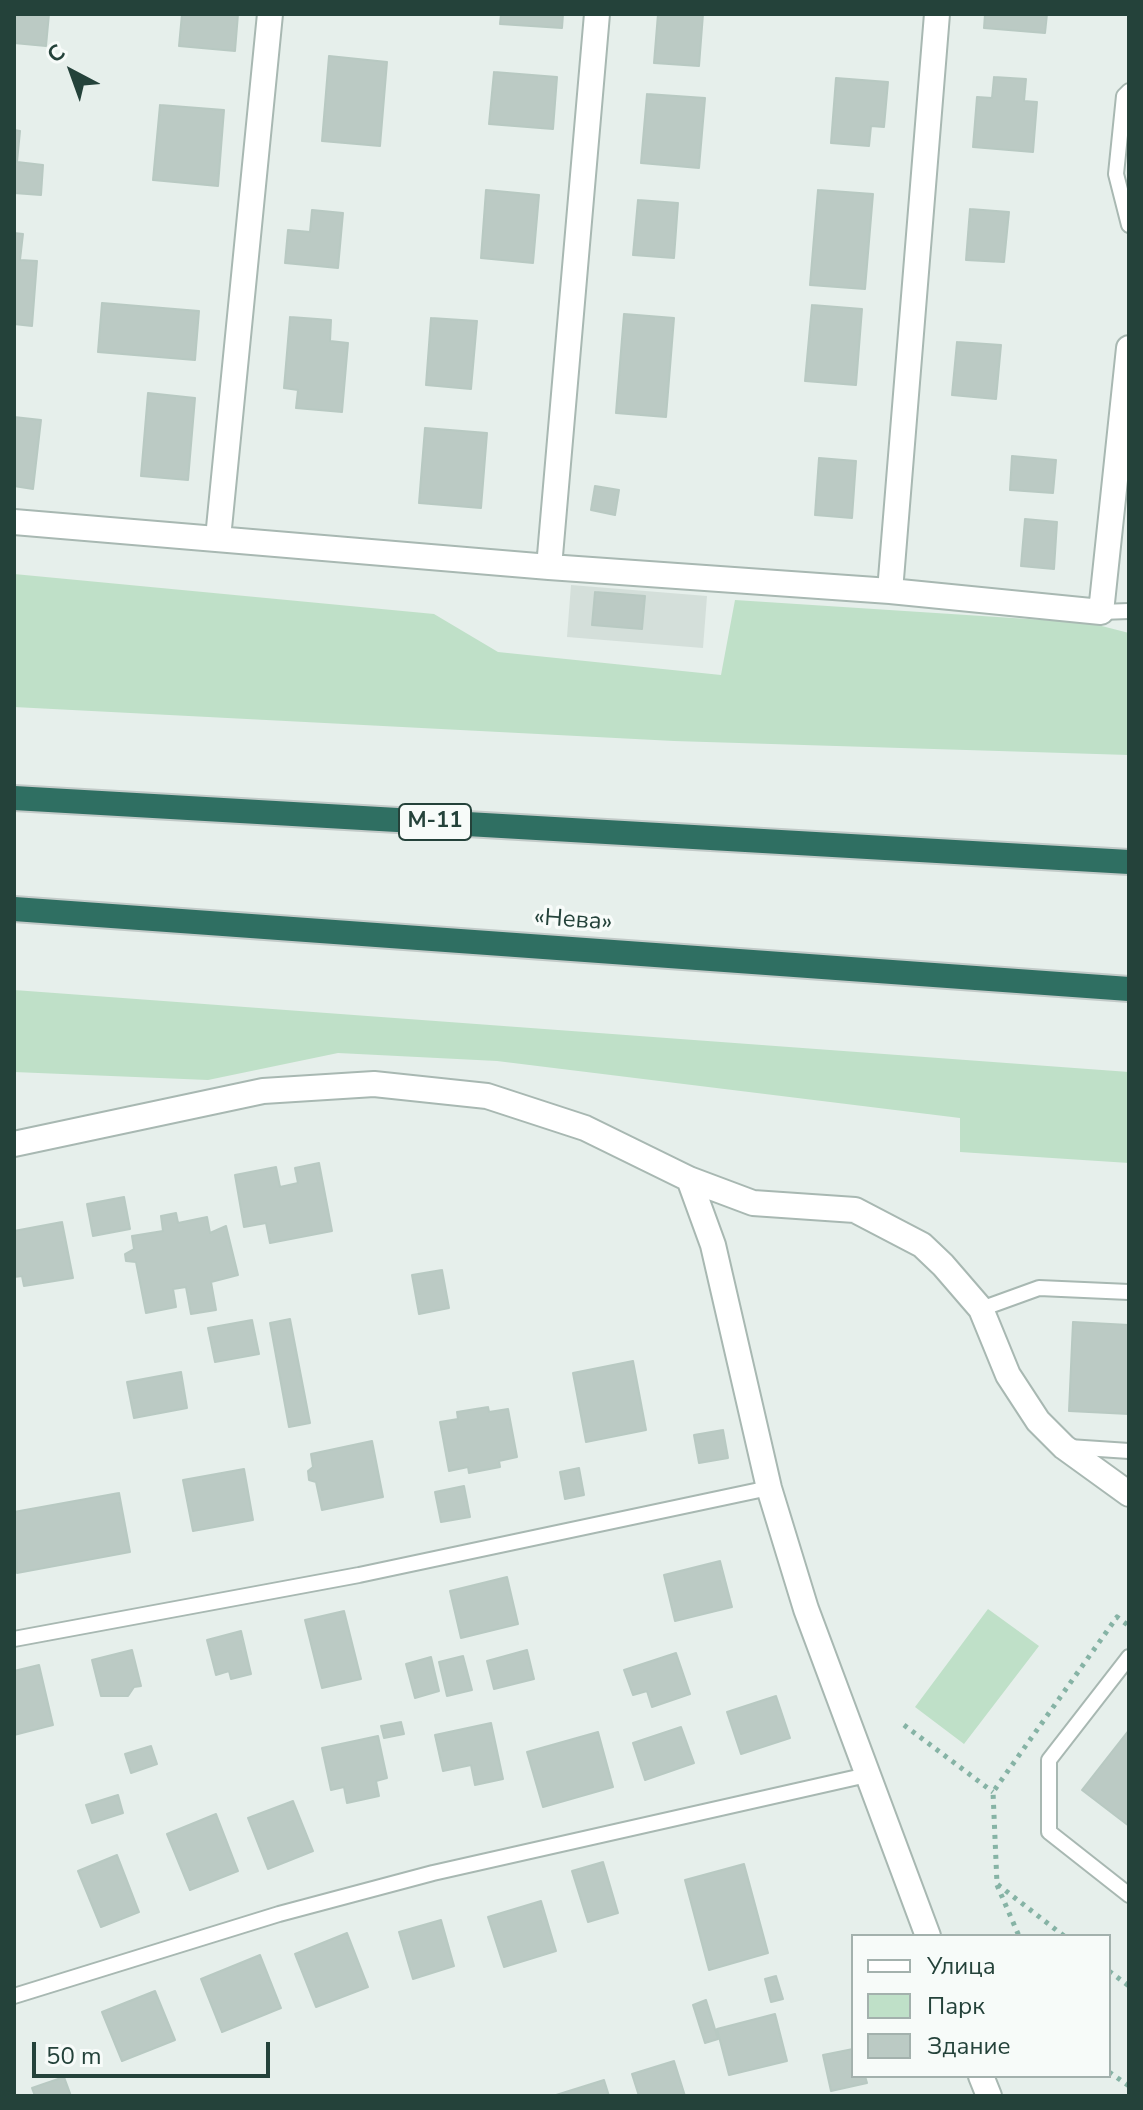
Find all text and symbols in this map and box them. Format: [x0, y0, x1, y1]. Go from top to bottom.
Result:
north arrow [32, 32, 112, 112]
text: С [41, 38, 72, 70]
road number: М-11 [399, 804, 471, 840]
street label: «Нева» [533, 904, 613, 938]
legend [851, 1934, 1111, 2078]
text: Улица [927, 1950, 996, 1982]
text: Парк [927, 1990, 985, 2022]
scale bar [36, 2026, 274, 2076]
text: Здание [927, 2030, 1011, 2062]
text: 50 m [46, 2040, 102, 2072]

